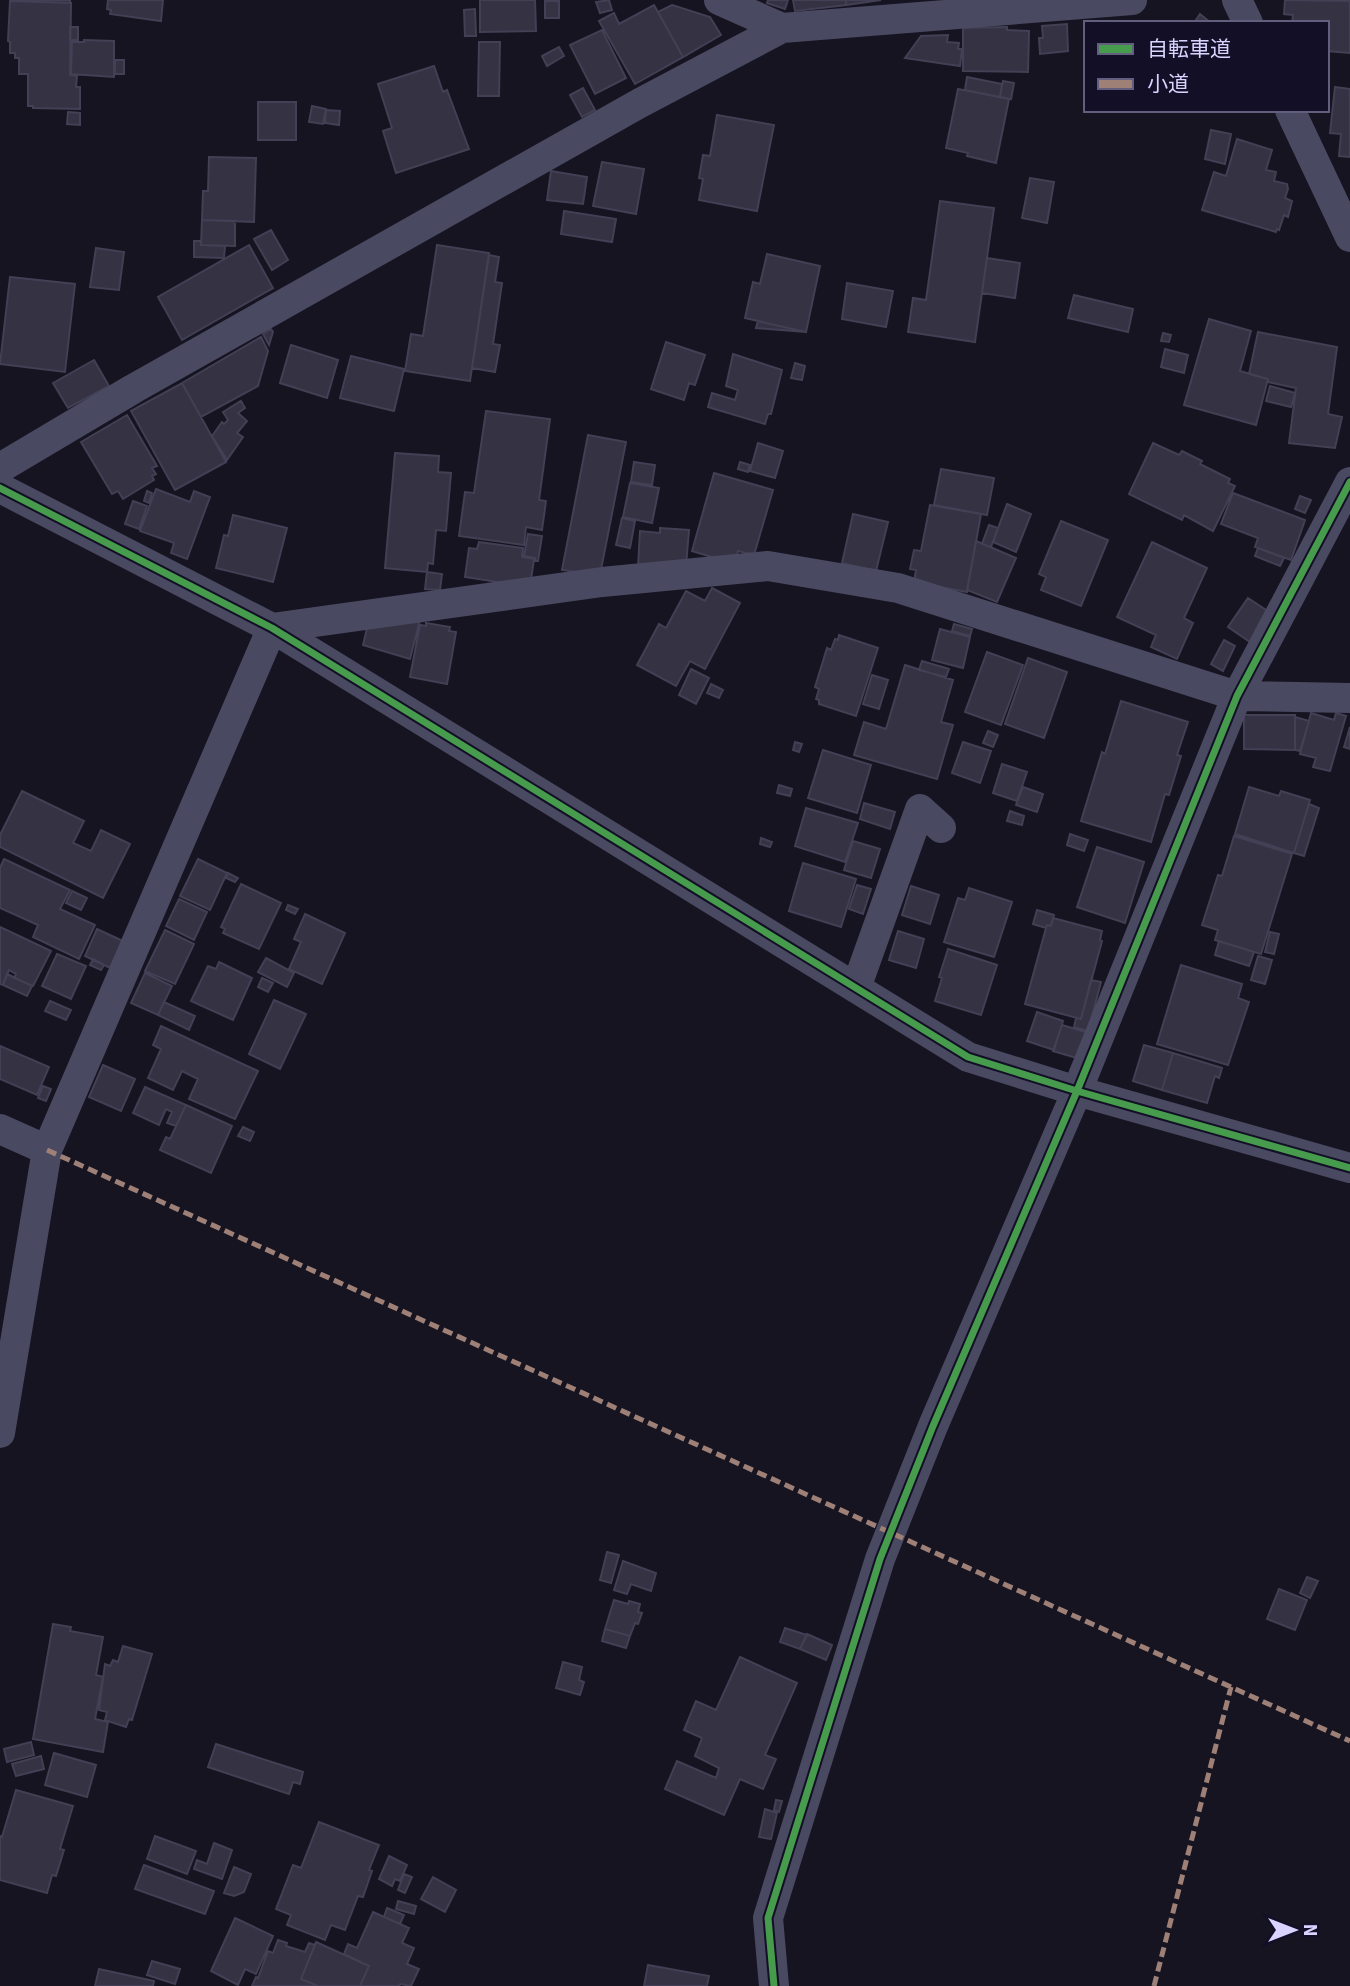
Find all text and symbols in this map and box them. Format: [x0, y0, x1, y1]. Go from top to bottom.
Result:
legend [1084, 21, 1329, 112]
text: 自転車道 [1147, 34, 1231, 64]
text: 小道 [1147, 69, 1189, 99]
north arrow [1259, 1895, 1329, 1965]
text: N [1296, 1924, 1323, 1936]

